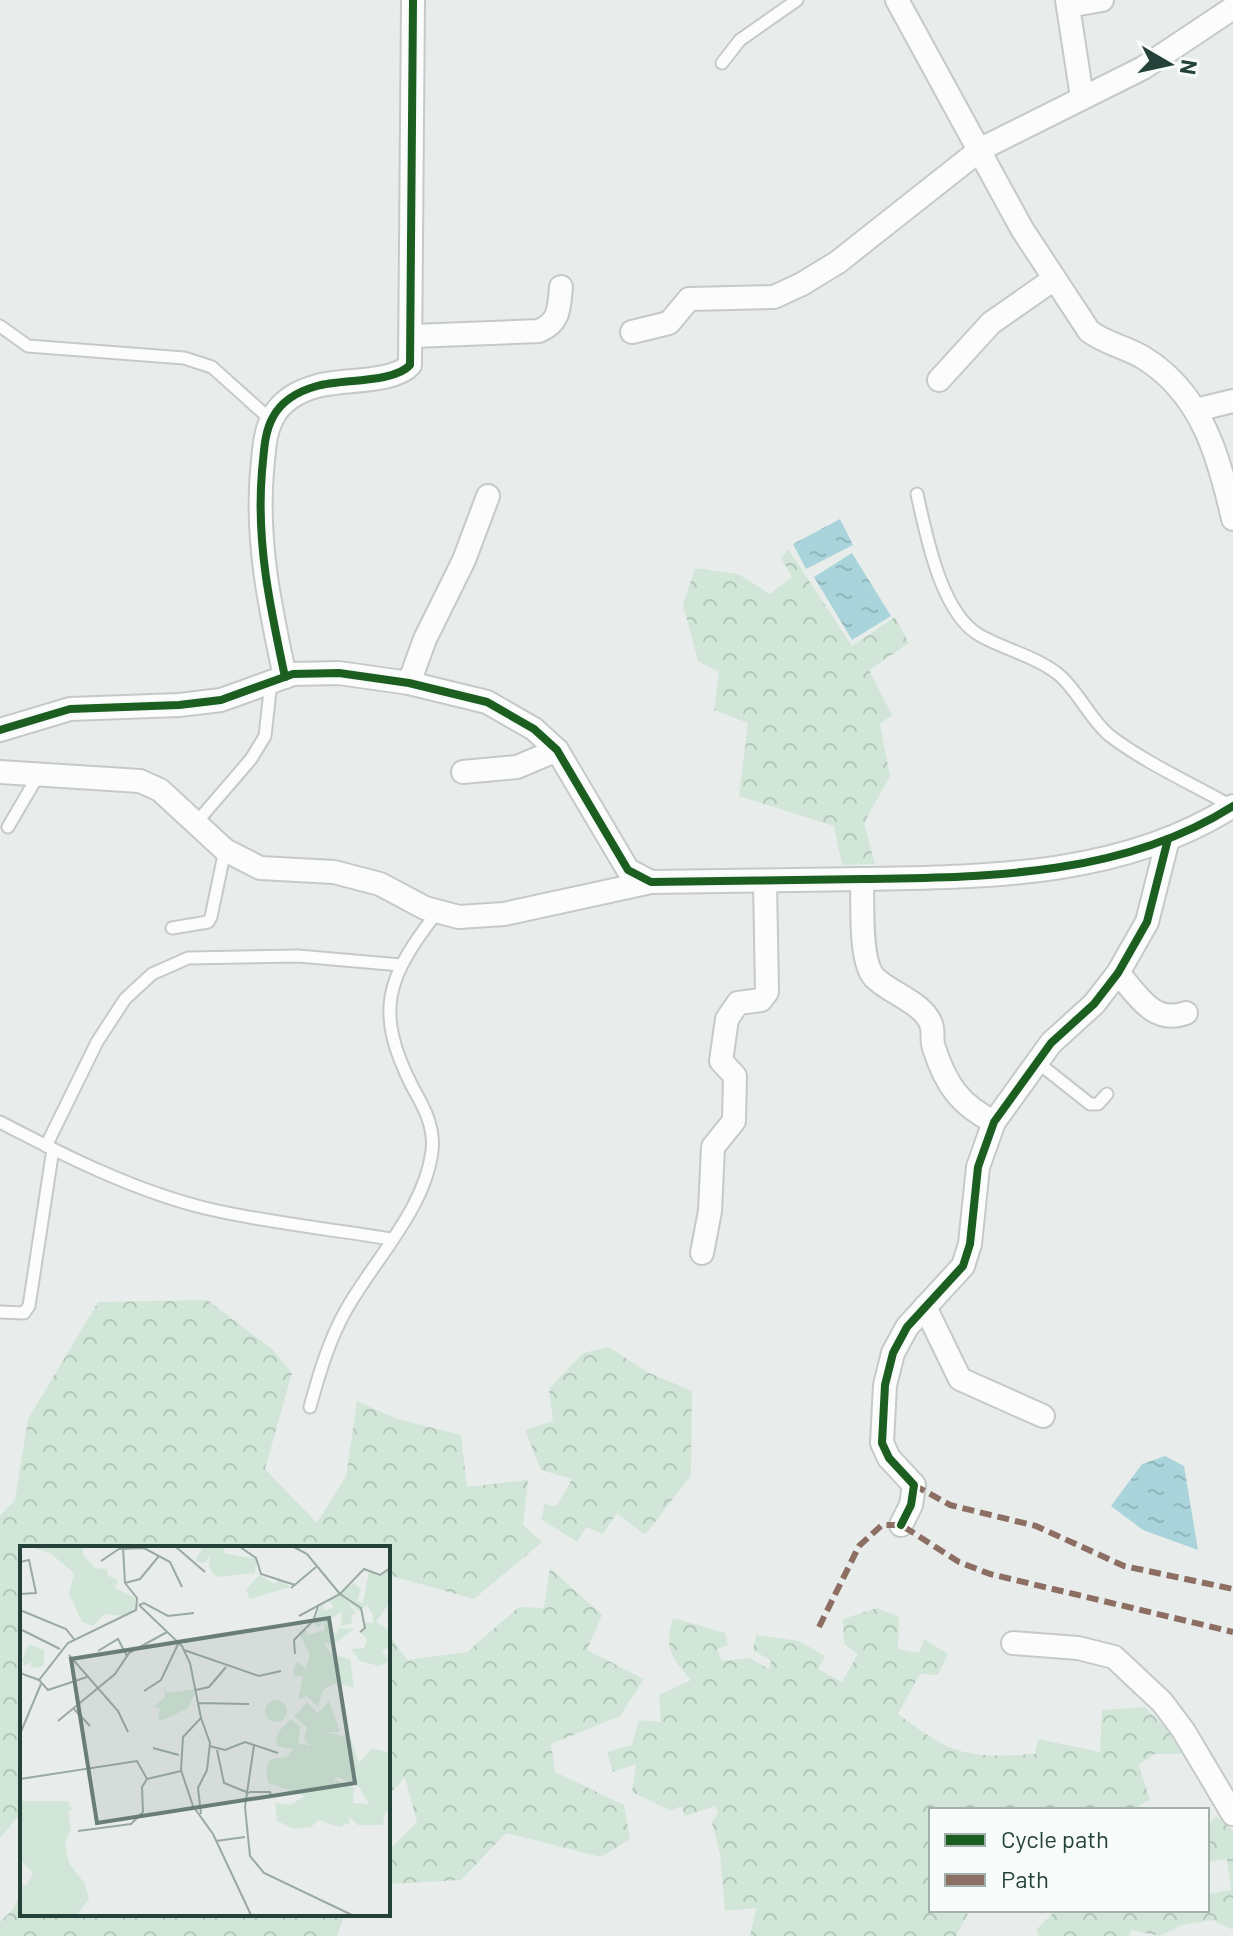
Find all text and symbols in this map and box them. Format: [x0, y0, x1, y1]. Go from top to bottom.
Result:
north arrow [1129, 24, 1209, 104]
text: N [1176, 58, 1204, 77]
inset map [20, 1546, 390, 1916]
legend [929, 1808, 1209, 1912]
text: Cycle path [1001, 1824, 1109, 1853]
text: Path [1001, 1864, 1049, 1893]

